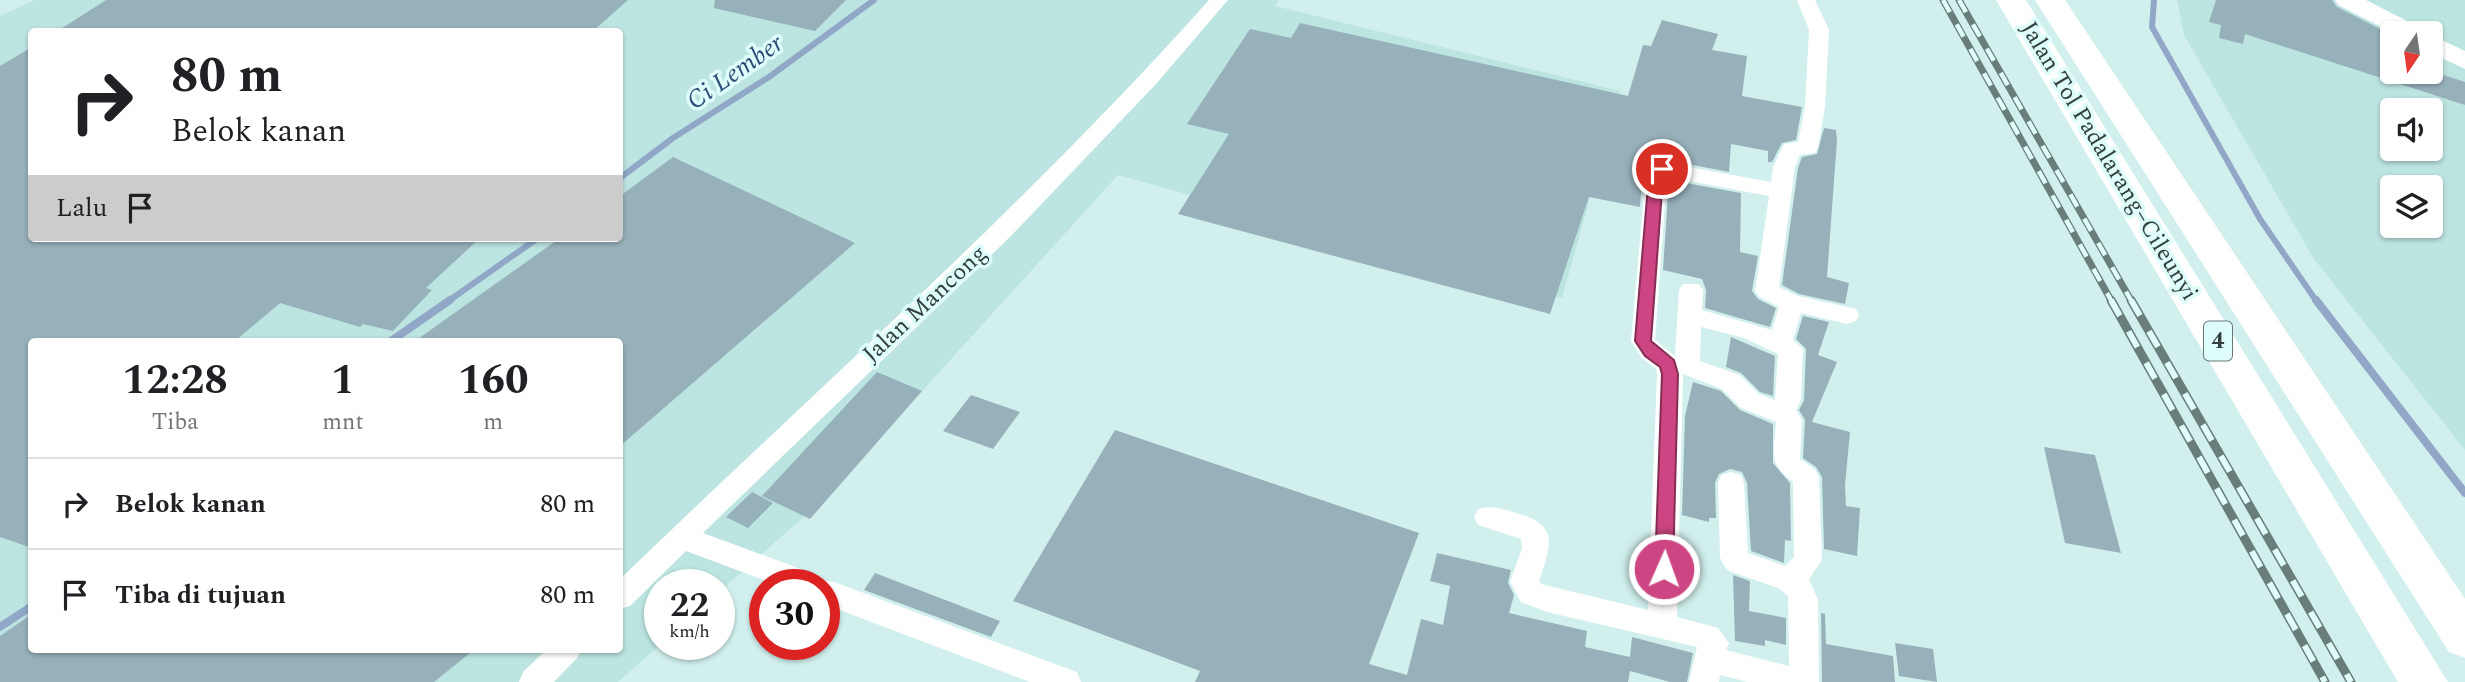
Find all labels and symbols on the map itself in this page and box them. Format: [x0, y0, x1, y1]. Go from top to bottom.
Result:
street label: Jalan Tol Padalarang–Cileunyi [2011, 14, 2207, 308]
north arrow [2380, 21, 2443, 84]
water label: Ci Lember [678, 23, 793, 120]
pin [1632, 139, 1692, 199]
street label: Jalan Mancong [855, 237, 995, 371]
road number: 4 [2204, 322, 2232, 360]
position arrow [1627, 532, 1701, 606]
speed limit sign: 30 [749, 569, 840, 660]

